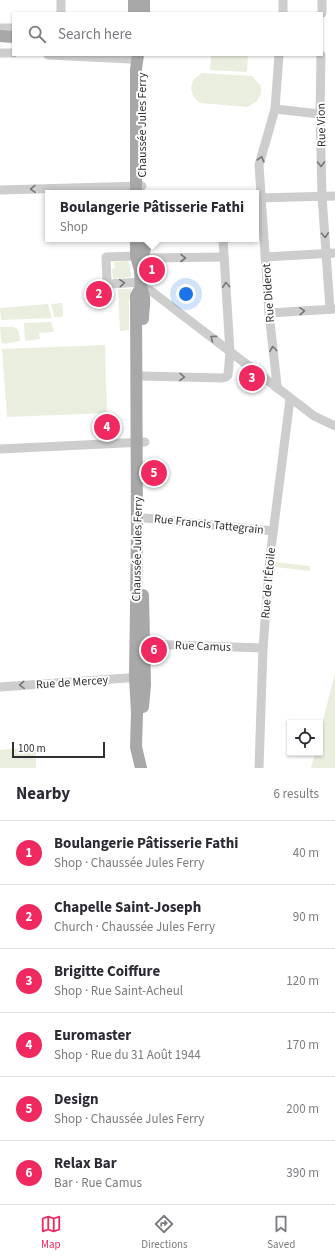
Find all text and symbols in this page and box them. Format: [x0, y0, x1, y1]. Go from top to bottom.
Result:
search box [12, 12, 323, 56]
icon: search [26, 23, 48, 45]
text: Search here [58, 24, 132, 45]
street label: Chaussée Jules Ferry [134, 72, 151, 177]
street label: Rue Vion [313, 103, 330, 147]
one-way arrow [256, 156, 265, 163]
one-way arrow [317, 161, 326, 167]
one-way arrow [30, 185, 36, 193]
popup [45, 190, 259, 242]
text: Boulangerie Pâtisserie Fathi [60, 197, 244, 218]
text: Shop [60, 218, 88, 236]
one-way arrow [320, 232, 329, 238]
one-way arrow [180, 254, 186, 262]
pin: 1 [139, 255, 165, 285]
street label: Rue Diderot [258, 263, 279, 323]
pin: 2 [86, 279, 112, 309]
one-way arrow [119, 279, 125, 288]
one-way arrow [222, 282, 230, 288]
your location [176, 284, 196, 304]
one-way arrow [299, 306, 305, 315]
one-way arrow [210, 336, 217, 343]
one-way arrow [269, 346, 278, 353]
pin: 3 [239, 363, 265, 393]
one-way arrow [179, 372, 185, 381]
pin: 4 [94, 412, 120, 442]
pin: 5 [141, 458, 167, 488]
street label: Chaussée Jules Ferry [128, 496, 147, 602]
street label: Rue Francis Tattegrain [153, 510, 265, 539]
street label: Rue de l'Étoile [257, 547, 280, 619]
pin: 6 [141, 635, 167, 665]
street label: Rue Camus [175, 637, 231, 656]
street label: Rue de Mercey [35, 671, 109, 693]
one-way arrow [19, 681, 25, 690]
map controls [287, 720, 323, 756]
button: locate [287, 720, 323, 756]
scale bar [12, 740, 105, 759]
text: 100 m [18, 741, 46, 756]
text: Nearby [16, 782, 70, 806]
text: 6 results [274, 785, 319, 803]
text: Boulangerie Pâtisserie Fathi [54, 833, 238, 854]
text: 1 [26, 844, 32, 862]
text: 40 m [293, 844, 319, 862]
text: Shop · Chaussée Jules Ferry [54, 854, 204, 872]
text: Chapelle Saint-Joseph [54, 897, 201, 918]
text: 2 [26, 908, 32, 926]
text: 90 m [293, 908, 319, 926]
text: Church · Chaussée Jules Ferry [54, 918, 215, 936]
text: Brigitte Coiffure [54, 961, 160, 982]
text: 3 [26, 972, 32, 990]
text: 120 m [286, 972, 319, 990]
text: Shop · Rue Saint-Acheul [54, 982, 183, 1000]
text: Euromaster [54, 1025, 131, 1046]
text: 4 [26, 1036, 32, 1054]
text: 170 m [286, 1036, 319, 1054]
text: Shop · Rue du 31 Août 1944 [54, 1046, 201, 1064]
text: Design [54, 1089, 99, 1110]
text: 5 [26, 1100, 32, 1118]
text: 200 m [286, 1100, 319, 1118]
text: Shop · Chaussée Jules Ferry [54, 1110, 204, 1128]
text: Relax Bar [54, 1153, 117, 1174]
text: 6 [26, 1164, 32, 1182]
text: 390 m [286, 1164, 319, 1182]
text: Bar · Rue Camus [54, 1174, 142, 1192]
tab: Map [40, 1213, 62, 1252]
tab: Directions [141, 1213, 188, 1252]
tab: Saved [267, 1213, 295, 1252]

